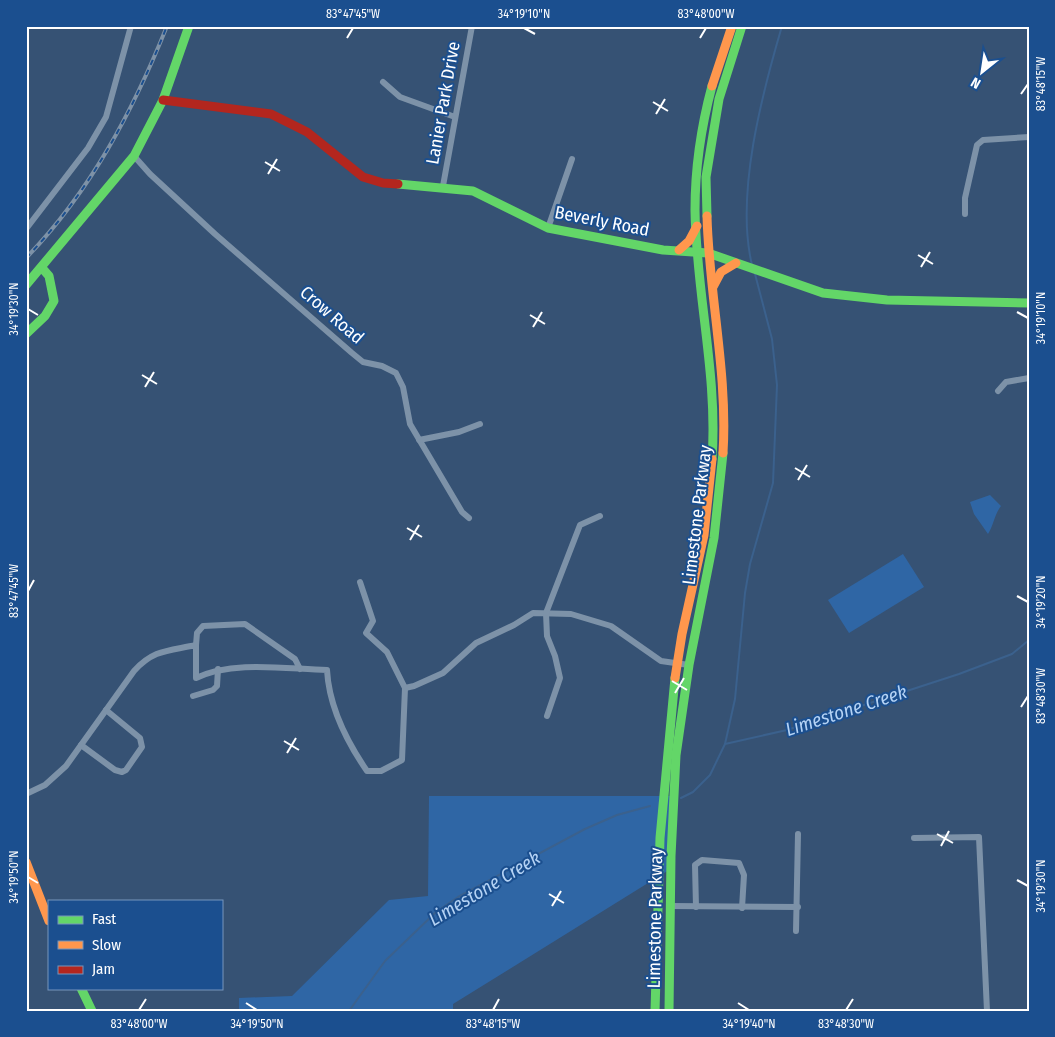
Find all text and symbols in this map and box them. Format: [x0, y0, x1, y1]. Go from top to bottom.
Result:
text: 83°47'45"W [326, 7, 380, 21]
text: 34°19'10"N [498, 7, 550, 21]
text: 83°48'00"W [678, 7, 734, 21]
street label: Lanier Park Drive [421, 40, 465, 166]
north arrow [958, 48, 1008, 98]
text: 83°48'15"W [1034, 57, 1048, 111]
text: N [968, 73, 984, 92]
street label: Beverly Road [553, 201, 651, 241]
street label: Crow Road [296, 281, 368, 349]
text: 34°19'30"N [7, 282, 21, 336]
text: 34°19'10"N [1034, 292, 1048, 344]
street label: Limestone Parkway [678, 444, 716, 586]
text: 83°47'45"W [7, 564, 21, 618]
text: 34°19'20"N [1034, 576, 1048, 628]
text: 83°48'30"W [1034, 668, 1048, 724]
water label: Limestone Creek [782, 680, 910, 741]
water label: Limestone Creek [424, 846, 544, 931]
street label: Limestone Parkway [643, 847, 667, 989]
text: 34°19'50"N [7, 850, 21, 904]
text: 34°19'30"N [1034, 859, 1048, 913]
legend [48, 900, 222, 990]
text: Fast [92, 910, 116, 928]
text: Slow [92, 936, 121, 954]
text: Jam [92, 960, 115, 978]
text: 83°48'00"W [111, 1017, 167, 1031]
text: 34°19'50"N [230, 1017, 284, 1031]
text: 83°48'15"W [466, 1017, 520, 1031]
text: 34°19'40"N [722, 1017, 776, 1031]
text: 83°48'30"W [818, 1017, 874, 1031]

